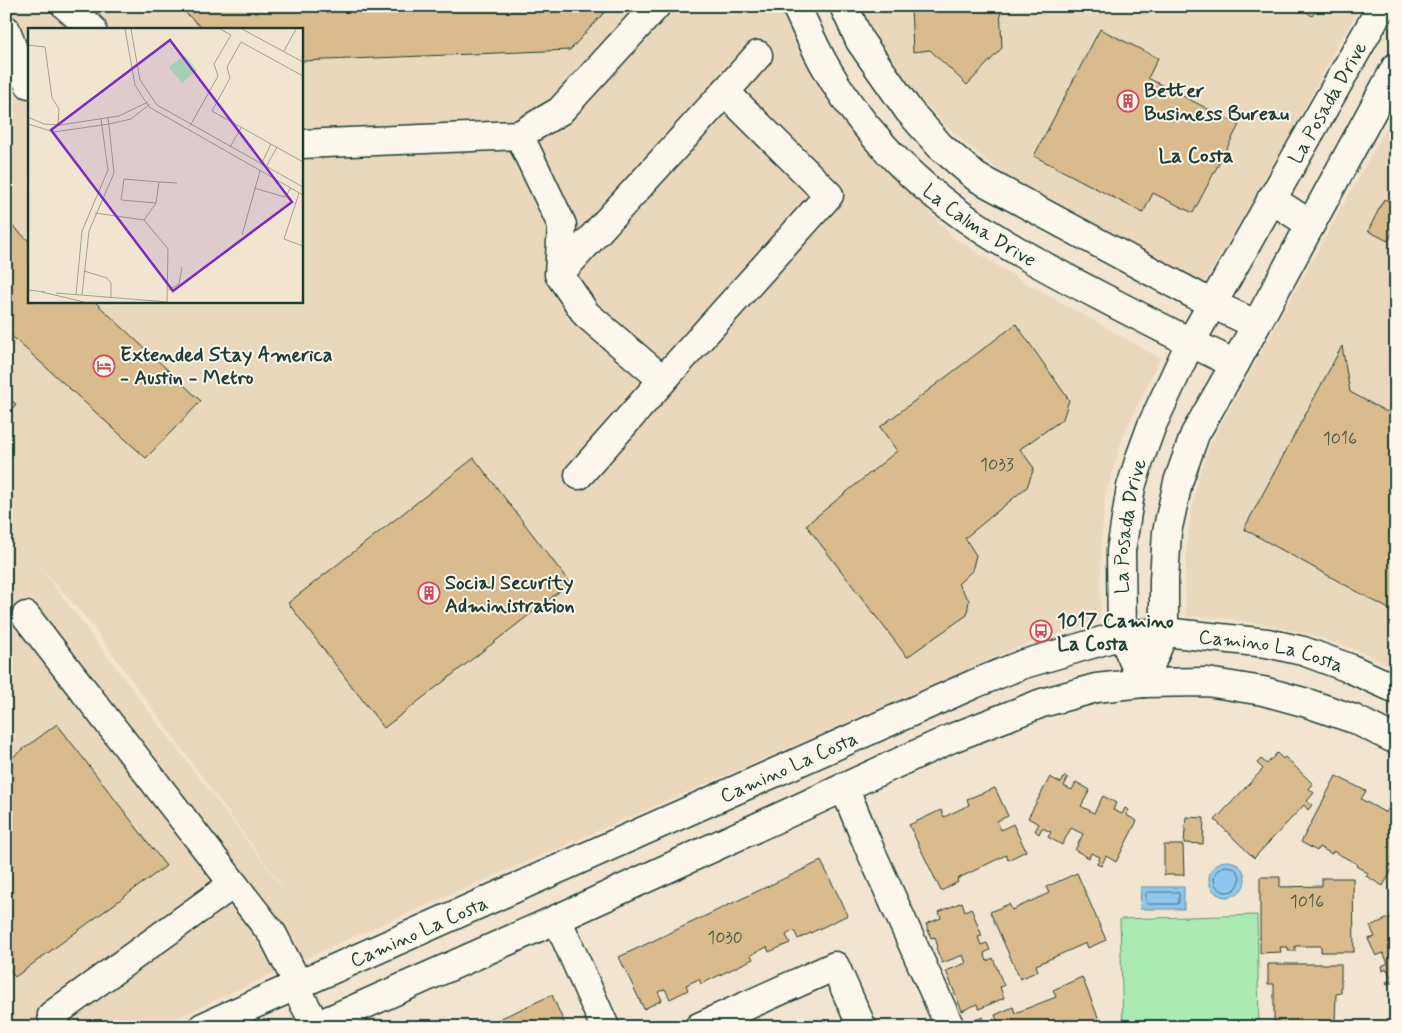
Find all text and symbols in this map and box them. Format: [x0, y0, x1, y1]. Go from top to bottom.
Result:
inset map [28, 28, 302, 302]
street label: La Posada Drive [1283, 37, 1374, 169]
place label: Better Business Bureau [1144, 78, 1289, 128]
building icon: Better Business Bureau [1116, 89, 1140, 113]
district label: La Costa [1158, 142, 1234, 170]
street label: La Calma Drive [916, 178, 1041, 274]
place label: Extended Stay America - Austin - Metro [120, 342, 333, 392]
hotel icon: Extended Stay America - Austin - Metro [92, 354, 116, 378]
house number: 1016 [1323, 427, 1357, 451]
house number: 1033 [980, 453, 1014, 477]
street label: La Posada Drive [1109, 455, 1154, 594]
place label: Social Security Administration [445, 570, 575, 620]
building icon: Social Security Administration [417, 581, 441, 605]
place label: 1017 Camino La Costa [1057, 608, 1174, 658]
bus stop icon: 1017 Camino La Costa [1029, 619, 1053, 643]
street label: Camino La Costa [1197, 624, 1347, 680]
street label: Camino La Costa [716, 725, 862, 810]
street label: Camino La Costa [346, 890, 492, 975]
house number: 1016 [1290, 890, 1324, 914]
house number: 1030 [707, 926, 743, 950]

